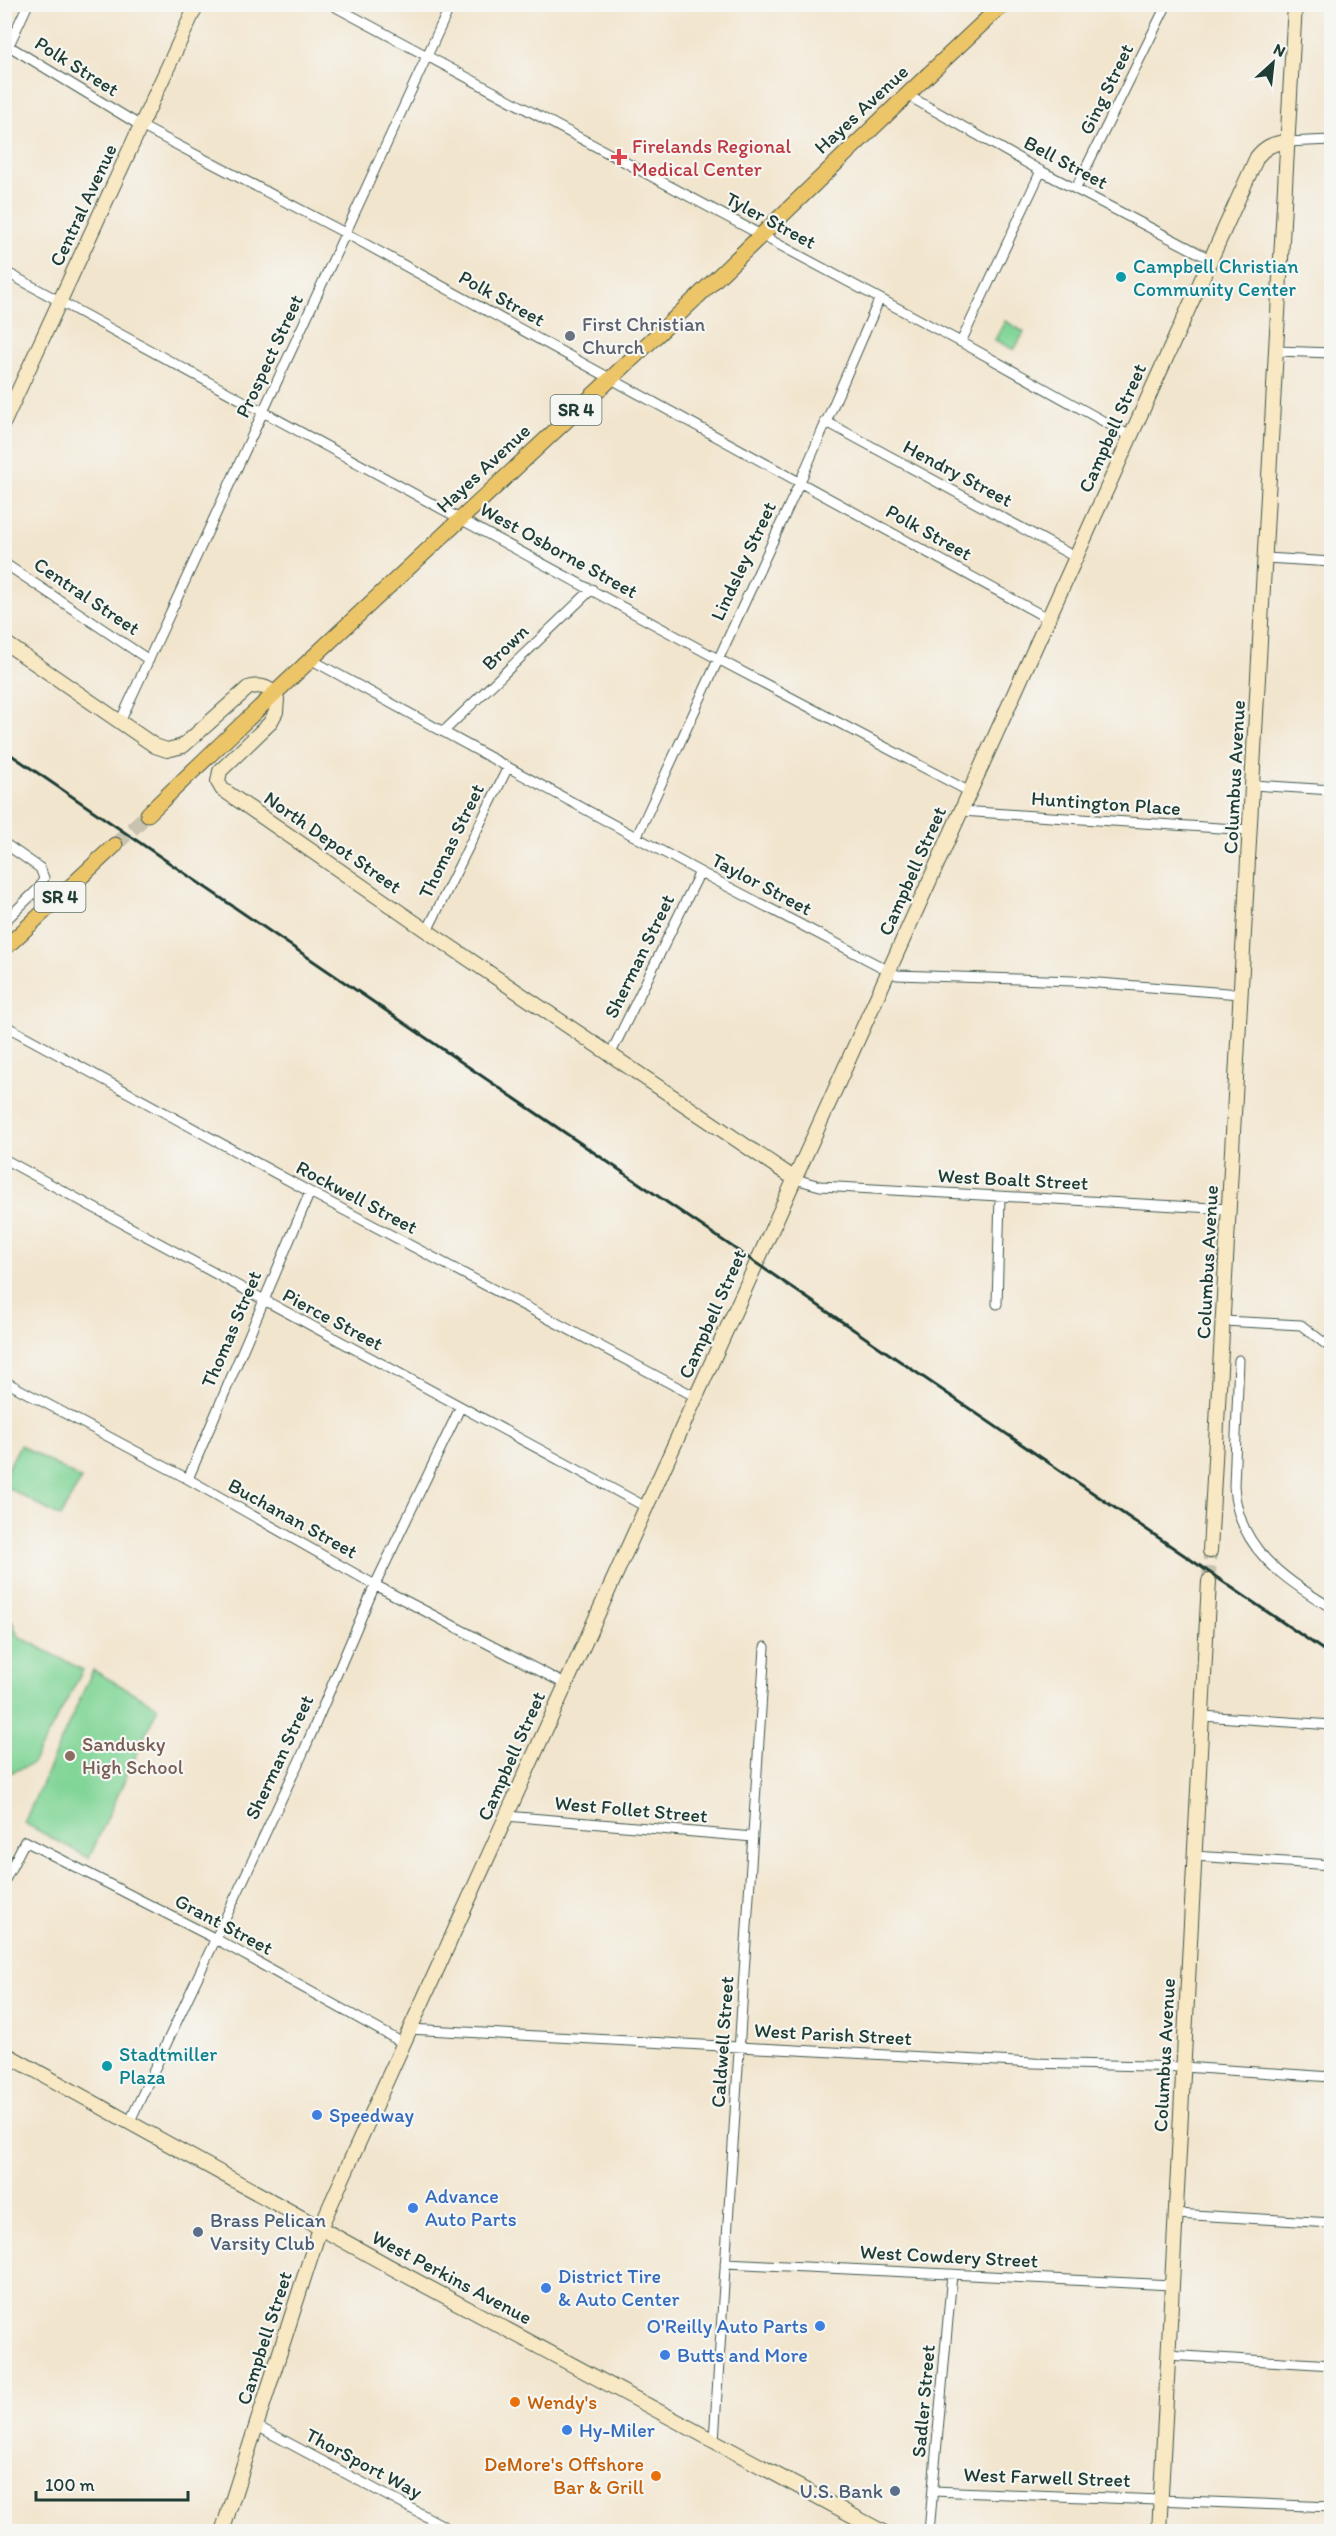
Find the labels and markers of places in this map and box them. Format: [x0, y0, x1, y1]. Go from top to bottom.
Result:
place label: Firelands Regional Medical Center [632, 134, 791, 181]
marker: Firelands Regional Medical Center [610, 148, 628, 166]
place label: Campbell Christian Community Center [1133, 254, 1299, 301]
marker: Campbell Christian Community Center [1114, 270, 1128, 284]
place label: First Christian Church [582, 312, 706, 359]
marker: First Christian Church [563, 329, 577, 343]
place label: Sandusky High School [82, 1732, 184, 1779]
marker: Sandusky High School [63, 1749, 77, 1763]
place label: Stadtmiller Plaza [119, 2042, 217, 2089]
marker: Stadtmiller Plaza [100, 2059, 114, 2073]
place label: Speedway [329, 2103, 415, 2127]
marker: Speedway [310, 2108, 324, 2122]
place label: Advance Auto Parts [425, 2184, 517, 2231]
marker: Advance Auto Parts [406, 2201, 420, 2215]
place label: Brass Pelican Varsity Club [210, 2208, 326, 2255]
marker: Brass Pelican Varsity Club [191, 2225, 205, 2239]
place label: District Tire & Auto Center [558, 2264, 679, 2311]
marker: District Tire & Auto Center [539, 2281, 553, 2295]
place label: O'Reilly Auto Parts [646, 2314, 808, 2338]
marker: O'Reilly Auto Parts [813, 2319, 827, 2333]
place label: Butts and More [677, 2343, 808, 2367]
marker: Butts and More [658, 2348, 672, 2362]
place label: Wendy's [527, 2390, 597, 2414]
marker: Wendy's [508, 2395, 522, 2409]
place label: Hy-Miler [579, 2418, 655, 2442]
marker: Hy-Miler [560, 2423, 574, 2437]
place label: DeMore's Offshore Bar & Grill [484, 2452, 644, 2499]
marker: DeMore's Offshore Bar & Grill [649, 2469, 663, 2483]
place label: U.S. Bank [800, 2479, 883, 2503]
marker: U.S. Bank [888, 2484, 902, 2498]

